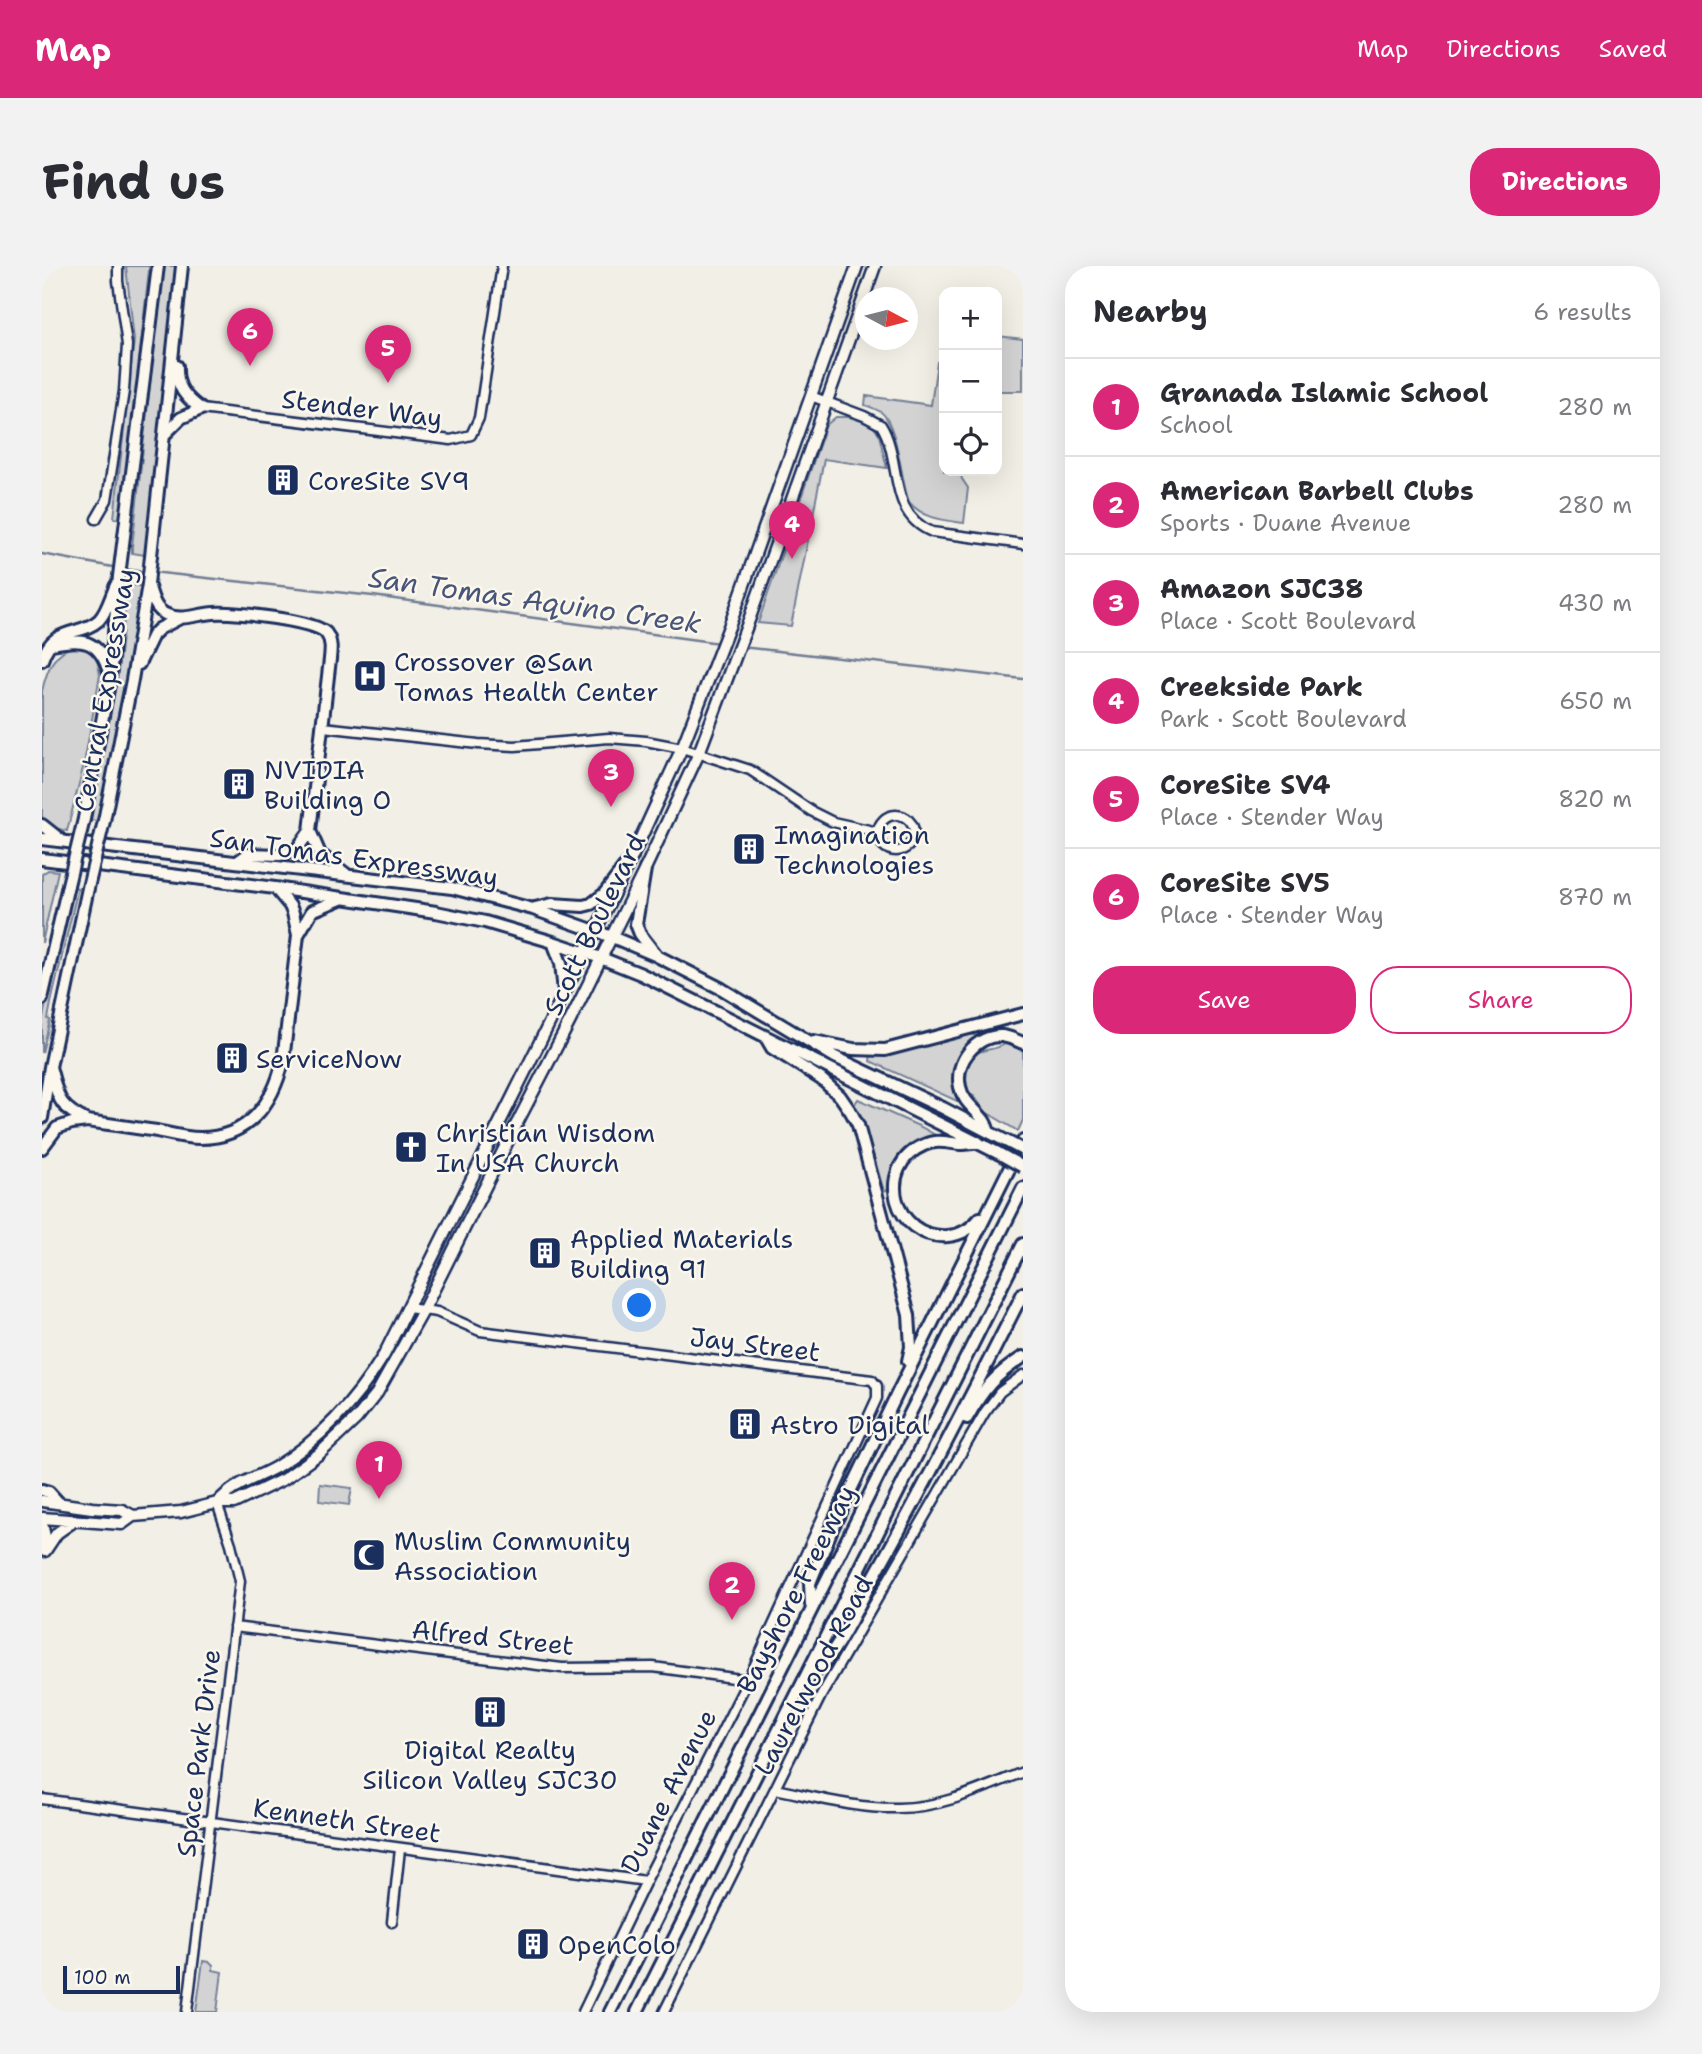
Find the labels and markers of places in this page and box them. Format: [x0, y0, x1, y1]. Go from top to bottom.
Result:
pin: 6 [227, 308, 273, 366]
pin: 5 [365, 325, 411, 383]
building icon: CoreSite SV9 [264, 461, 302, 499]
place label: CoreSite SV9 [308, 463, 470, 498]
pin: 4 [769, 501, 815, 559]
place label: Crossover @San Tomas Health Center [394, 644, 658, 709]
hospital icon: Crossover @San Tomas Health Center [351, 657, 389, 695]
pin: 3 [588, 749, 634, 807]
place label: NVIDIA Building O [264, 752, 391, 817]
building icon: NVIDIA Building O [220, 765, 258, 803]
place label: Imagination Technologies [774, 817, 934, 882]
building icon: Imagination Technologies [730, 830, 768, 868]
building icon: ServiceNow [213, 1039, 251, 1077]
place label: ServiceNow [256, 1041, 402, 1076]
place label: Christian Wisdom In USA Church [436, 1115, 655, 1180]
church icon: Christian Wisdom In USA Church [392, 1128, 430, 1166]
place label: Applied Materials Building 91 [570, 1221, 793, 1286]
building icon: Applied Materials Building 91 [526, 1234, 564, 1272]
building icon: Astro Digital [726, 1405, 764, 1443]
place label: Astro Digital [770, 1407, 929, 1442]
pin: 1 [356, 1441, 402, 1499]
place label: Muslim Community Association [394, 1523, 631, 1588]
mosque icon: Muslim Community Association [350, 1536, 388, 1574]
pin: 2 [709, 1562, 755, 1620]
building icon: Digital Realty Silicon Valley SJC30 [471, 1693, 509, 1731]
place label: Digital Realty Silicon Valley SJC30 [362, 1732, 618, 1797]
building icon: OpenColo [514, 1925, 552, 1963]
place label: OpenColo [558, 1927, 676, 1962]

